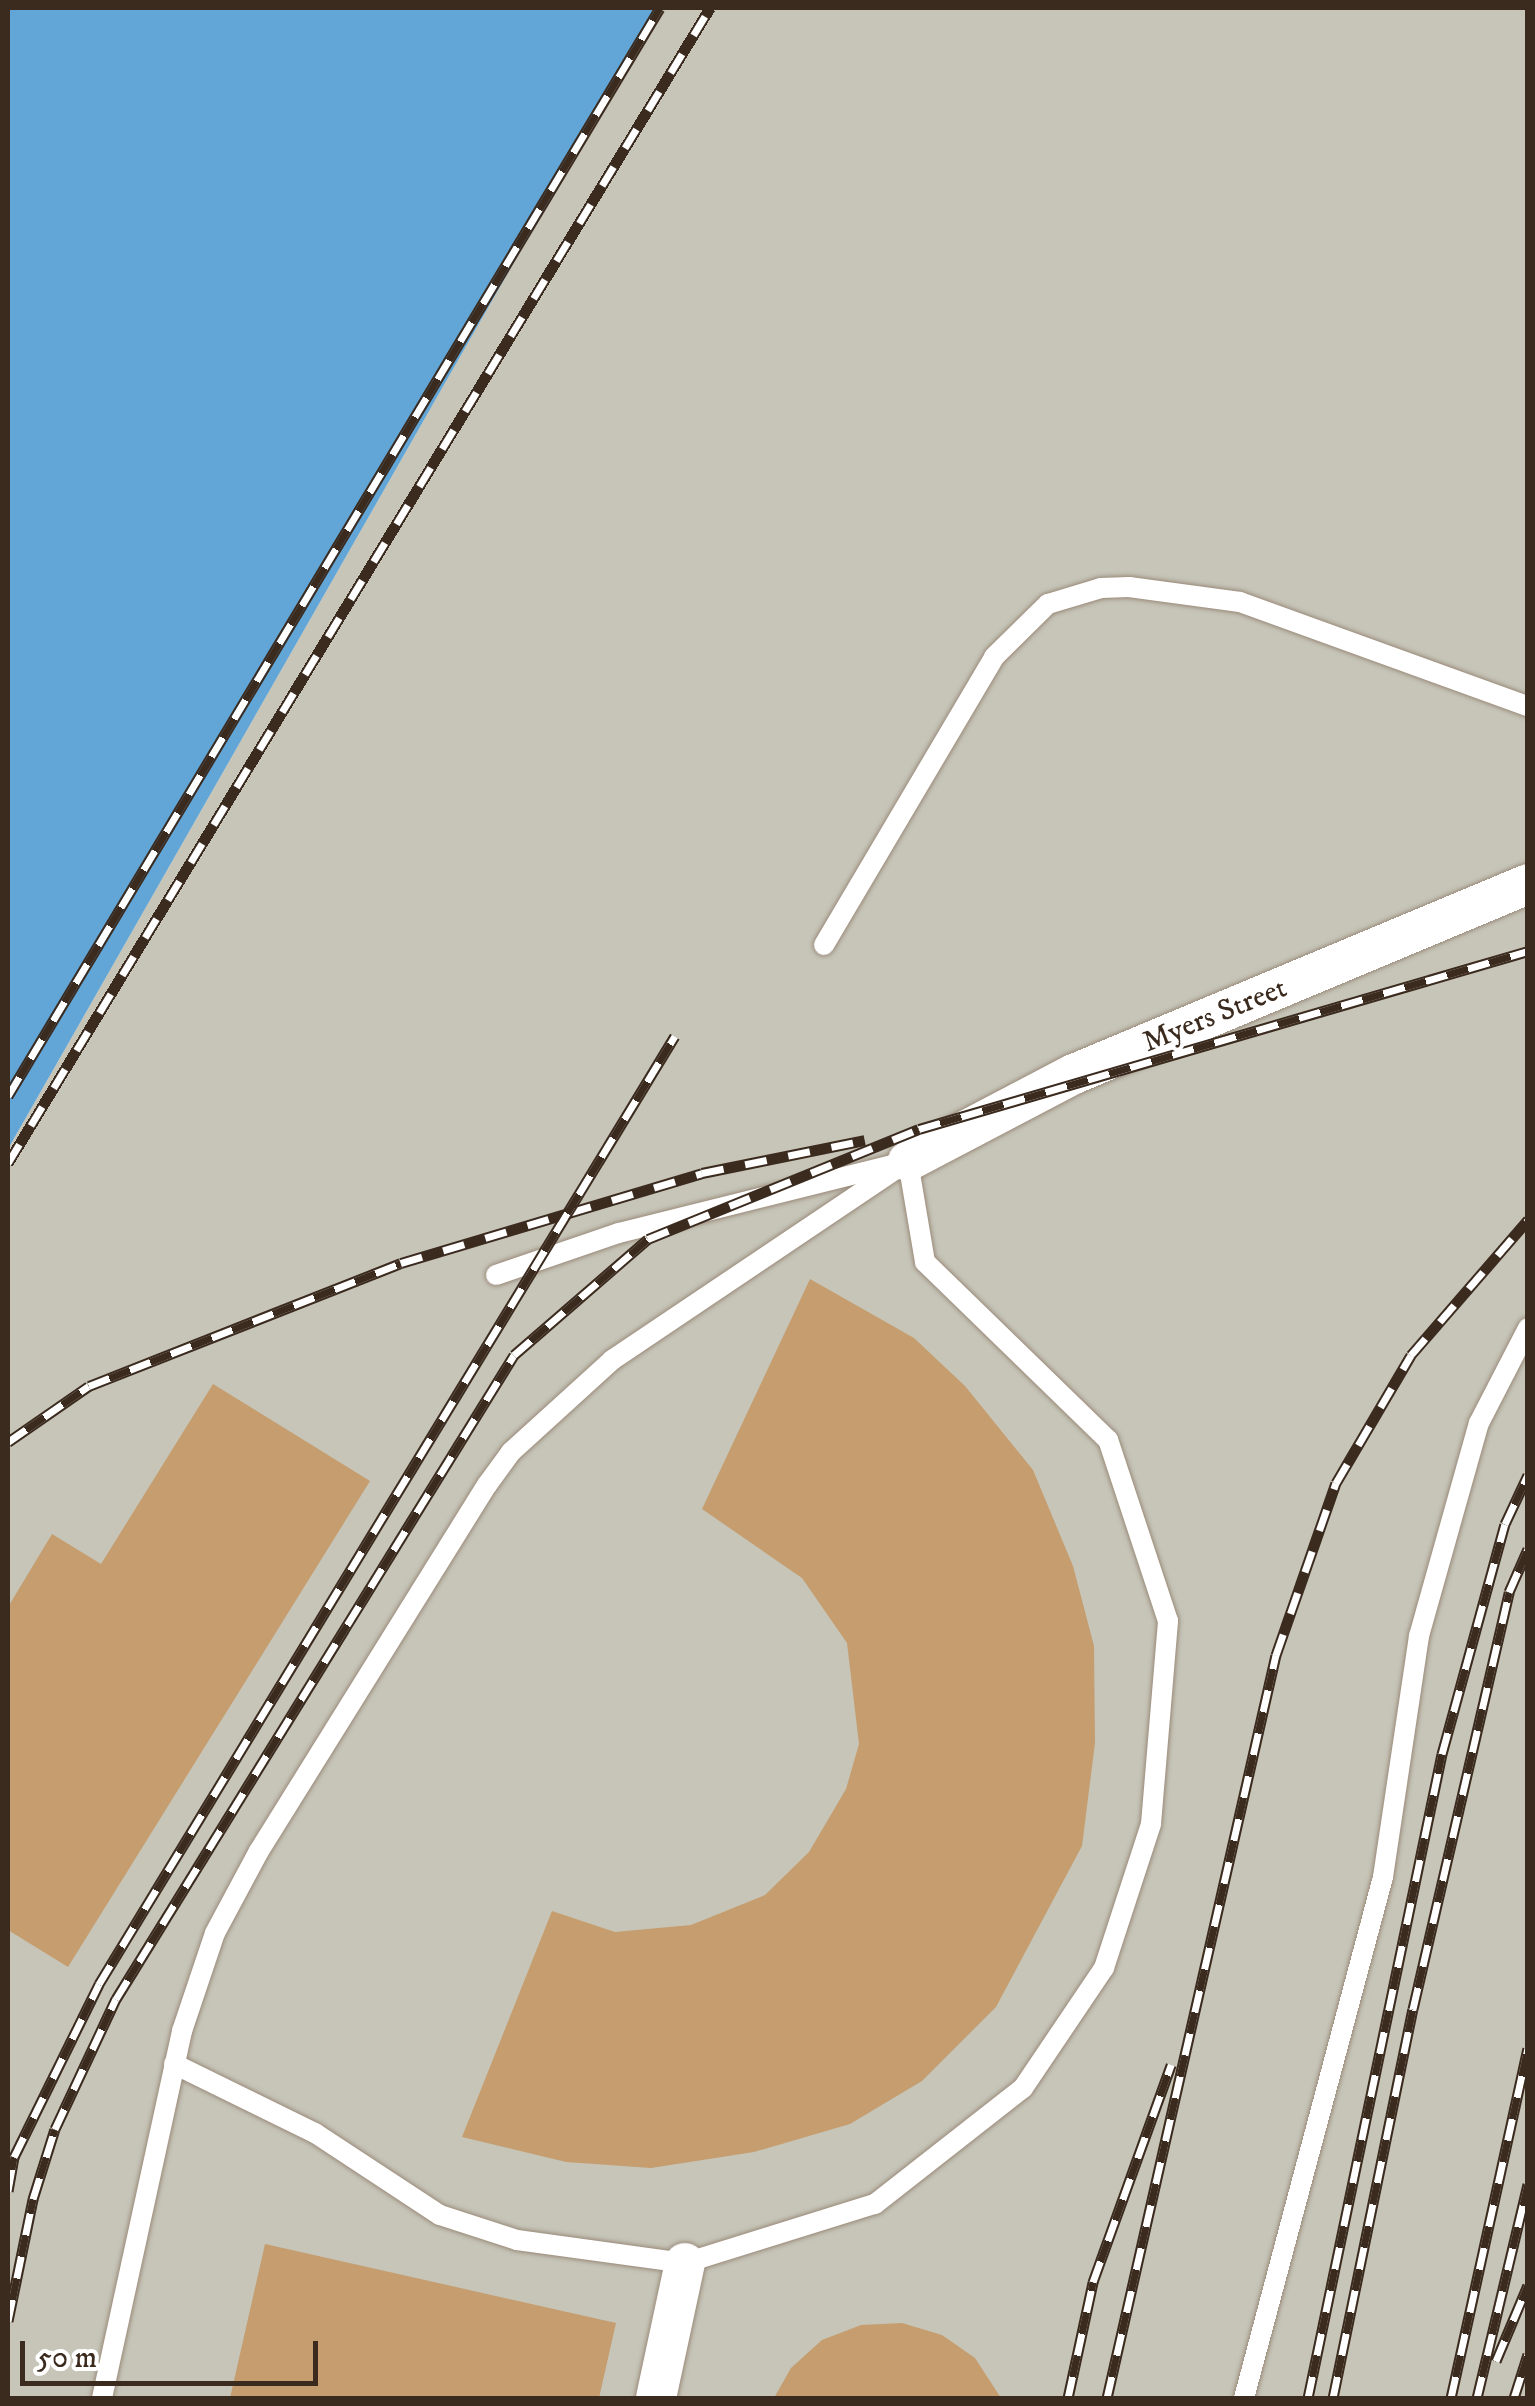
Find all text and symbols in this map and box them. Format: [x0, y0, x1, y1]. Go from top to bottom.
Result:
street label: Myers Street [1138, 971, 1292, 1061]
scale bar [25, 2321, 322, 2383]
text: 50 m [37, 2340, 97, 2377]

